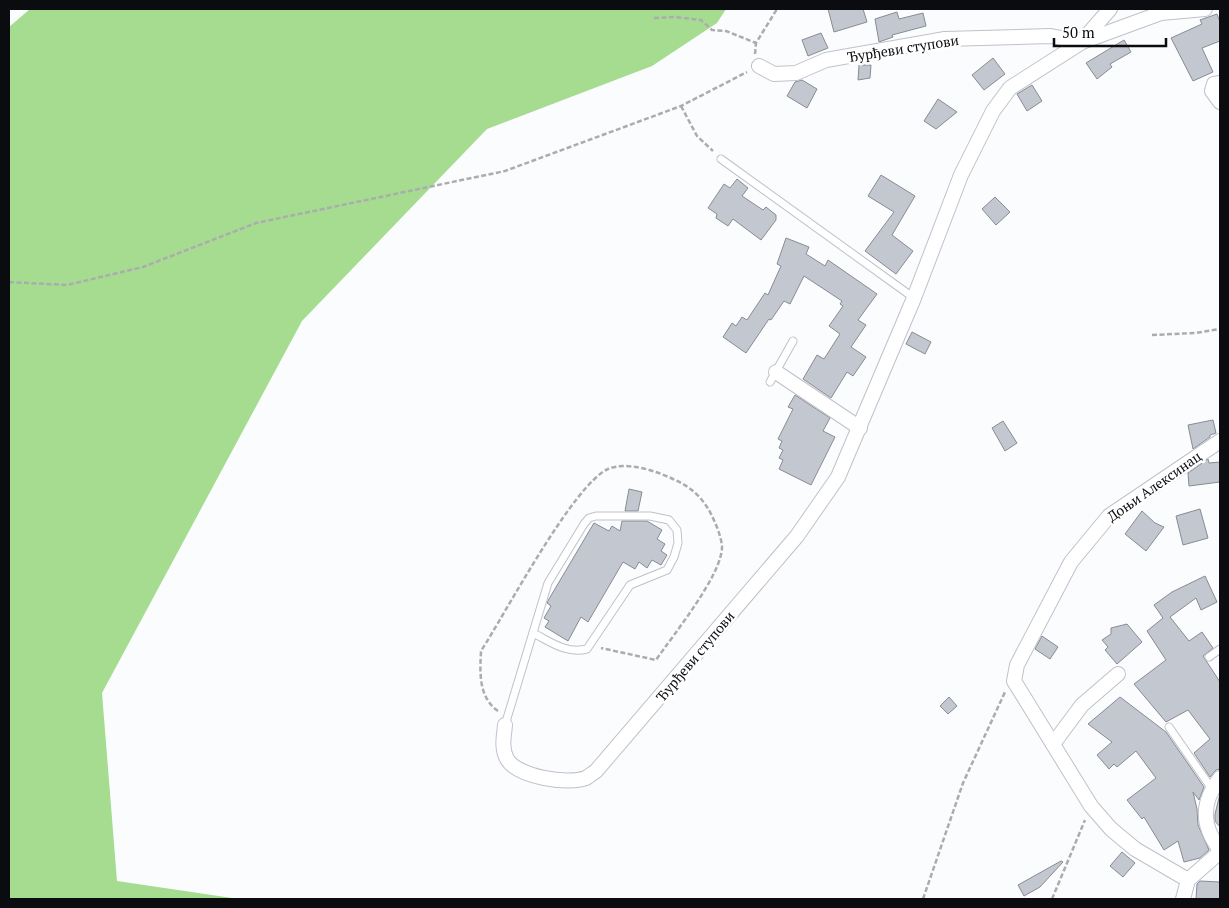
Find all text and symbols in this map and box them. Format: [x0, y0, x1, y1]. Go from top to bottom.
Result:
scale bar [1054, 15, 1166, 47]
text: 50 m [1062, 22, 1095, 42]
street label: Ђурђеви ступови [846, 30, 960, 66]
street label: Доњи Алексинац [1103, 446, 1205, 526]
street label: Ђурђеви ступови [652, 606, 739, 705]

